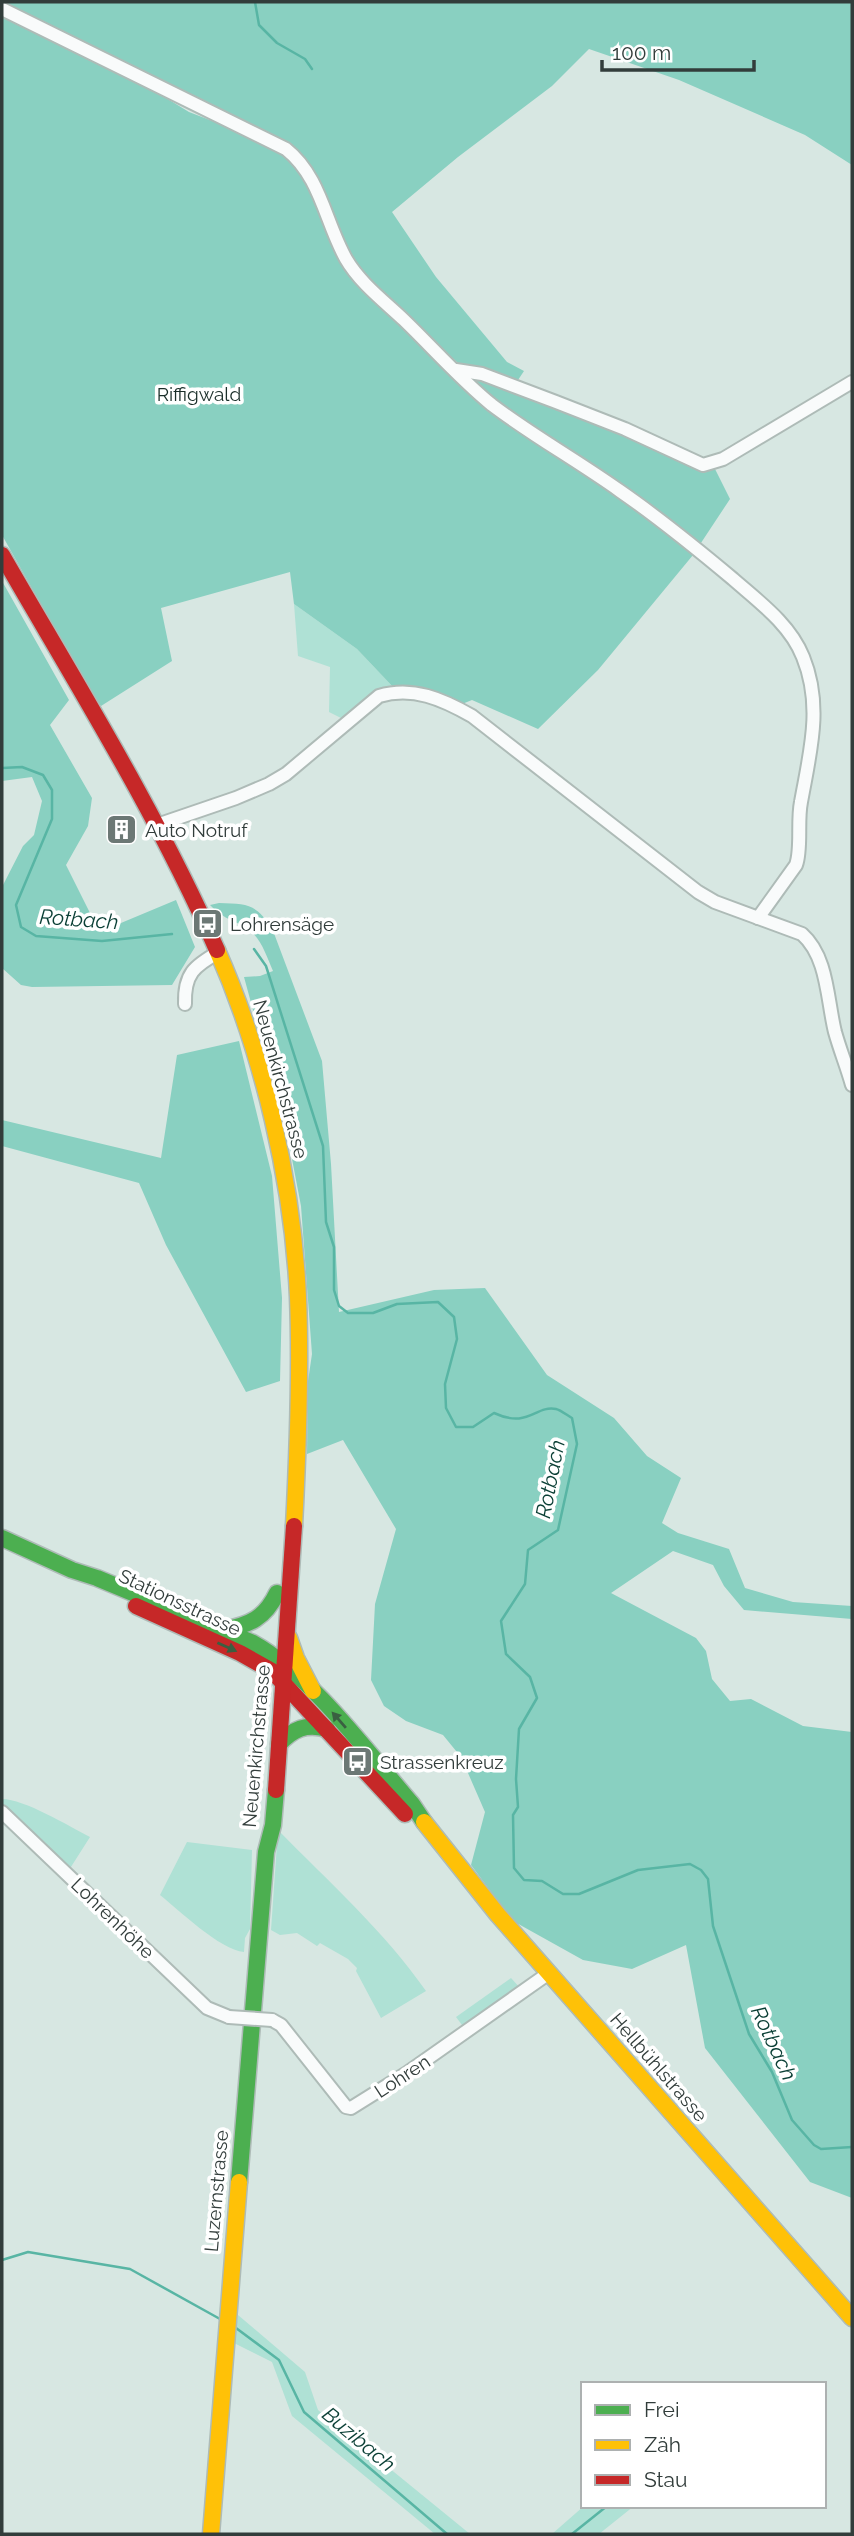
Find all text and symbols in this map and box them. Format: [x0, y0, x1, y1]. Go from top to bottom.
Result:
scale bar [602, 28, 754, 72]
text: 100 m [612, 40, 671, 65]
park label: Riffigwald [157, 383, 241, 405]
building icon: Auto Notruf [105, 813, 139, 847]
place label: Auto Notruf [145, 819, 248, 841]
water label: Rotbach [39, 904, 119, 934]
bus stop icon: Lohrensäge [190, 907, 224, 941]
place label: Lohrensäge [230, 913, 334, 935]
street label: Neuenkirchstrasse [249, 997, 313, 1161]
water label: Rotbach [530, 1438, 570, 1520]
street label: Stationsstrasse [115, 1564, 245, 1640]
one-way arrow [217, 1641, 237, 1653]
street label: Neuenkirchstrasse [238, 1664, 274, 1828]
one-way arrow [332, 1712, 347, 1729]
bus stop icon: Strassenkreuz [340, 1745, 374, 1779]
place label: Strassenkreuz [380, 1751, 504, 1773]
street label: Lohrenhöhe [67, 1873, 159, 1963]
water label: Rotbach [746, 2002, 802, 2084]
street label: Hellbühlstrasse [606, 2008, 712, 2126]
street label: Lohren [370, 2050, 434, 2102]
street label: Luzernstrasse [200, 2129, 232, 2253]
legend [581, 2382, 826, 2508]
text: Frei [644, 2397, 680, 2422]
water label: Buzibach [317, 2401, 401, 2477]
text: Zäh [644, 2432, 681, 2457]
text: Stau [644, 2467, 688, 2492]

